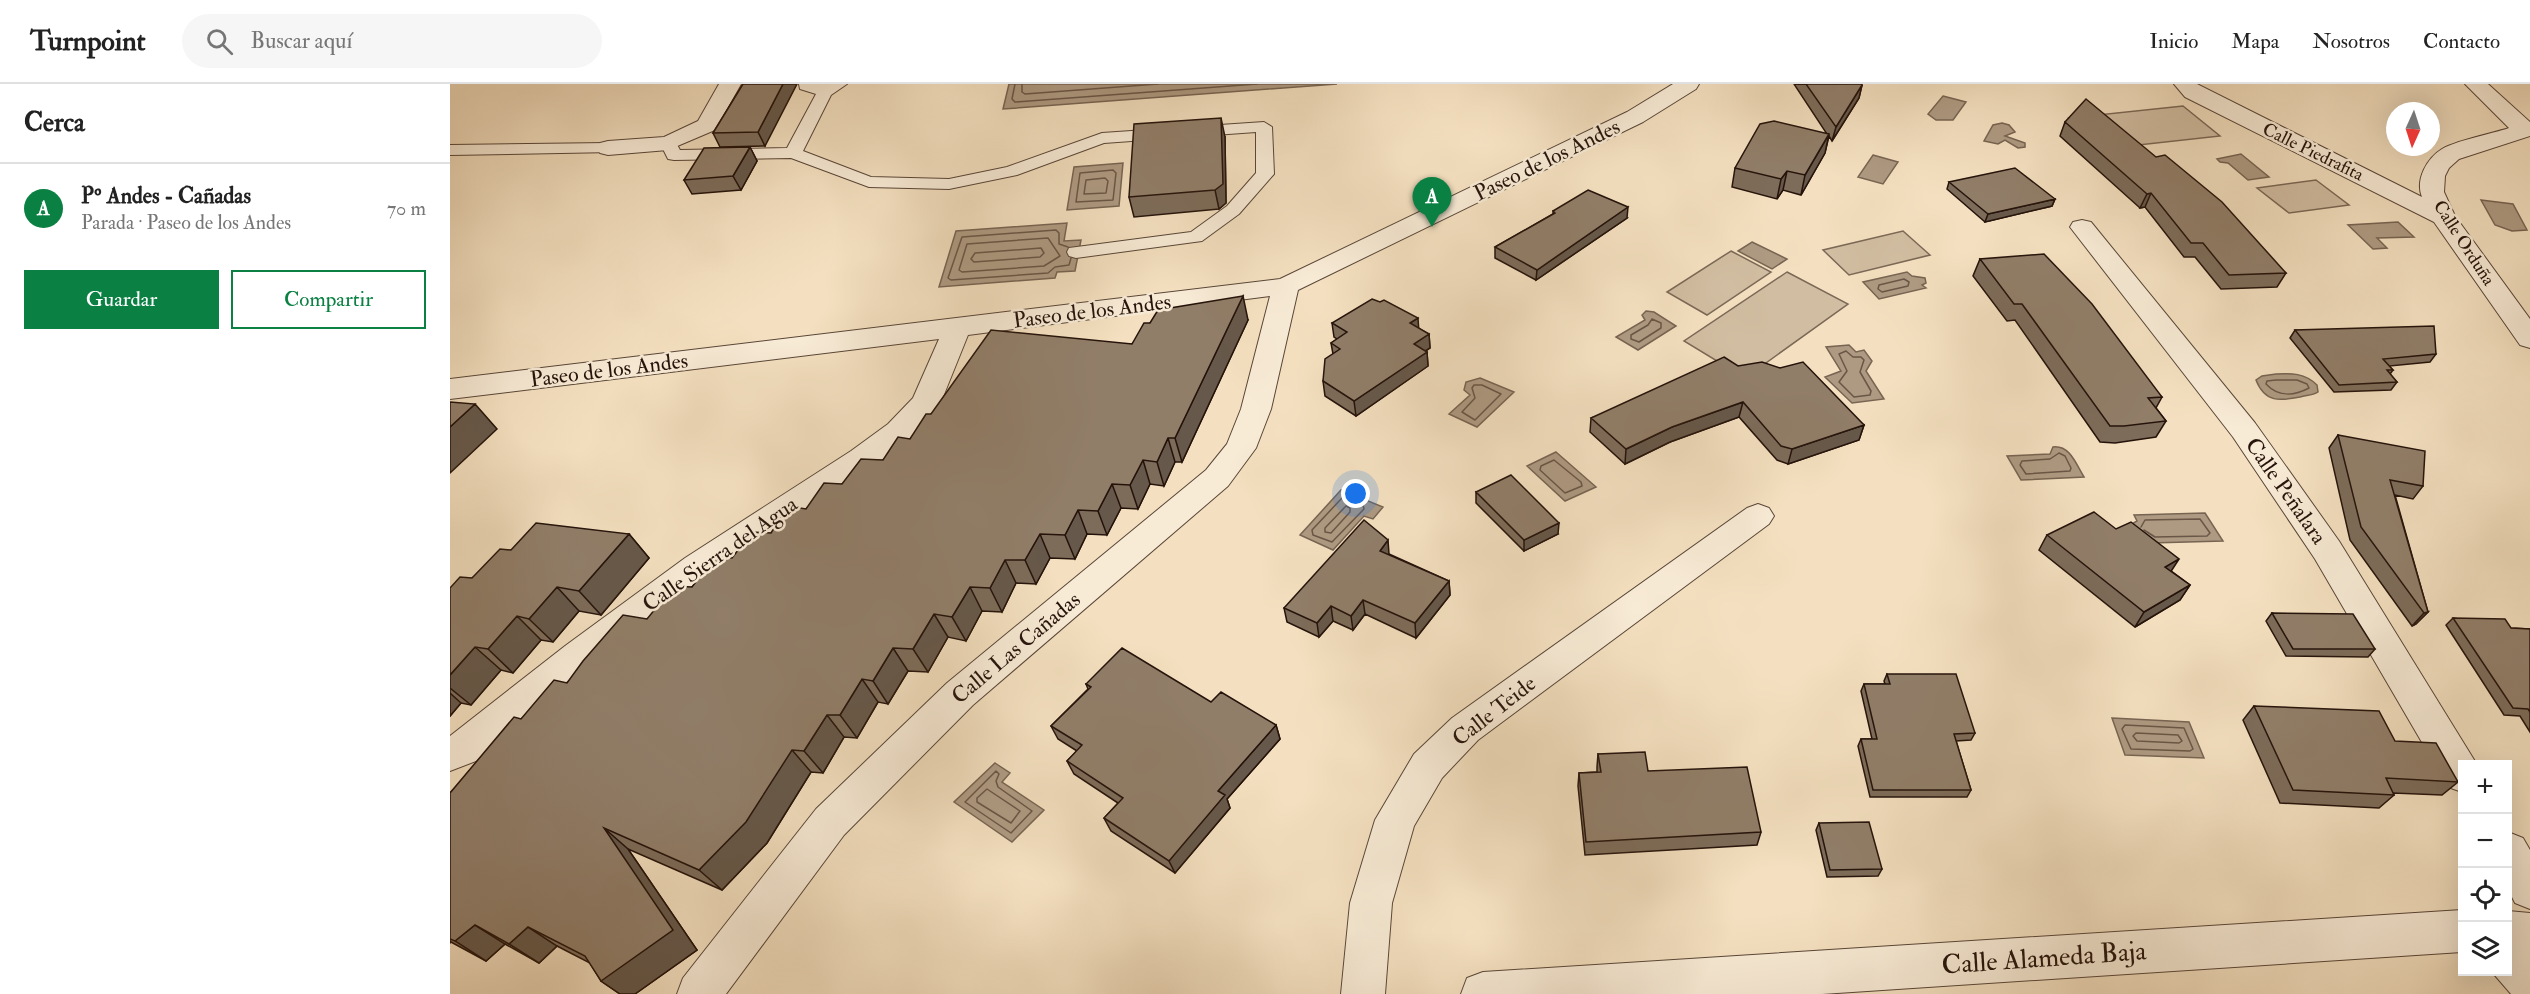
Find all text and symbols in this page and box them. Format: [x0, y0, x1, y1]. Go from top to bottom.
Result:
search box [182, 14, 602, 68]
text: Turnpoint [30, 24, 146, 59]
icon: search [203, 25, 236, 58]
text: Buscar aquí [251, 27, 352, 55]
text: Inicio [2149, 28, 2198, 55]
text: Mapa [2231, 28, 2279, 55]
text: Nosotros [2312, 28, 2390, 55]
text: Contacto [2423, 28, 2500, 55]
north arrow [2386, 102, 2440, 156]
text: Cerca [24, 107, 85, 139]
street label: Paseo de los Andes [1469, 113, 1625, 207]
street label: Calle Piedrafita [2259, 118, 2368, 187]
pin: A [1412, 178, 1452, 227]
text: Pº Andes - Cañadas [81, 182, 251, 210]
text: A [37, 196, 50, 221]
text: 70 m [387, 196, 426, 221]
street label: Calle Orduña [2428, 196, 2500, 290]
text: Parada · Paseo de los Andes [81, 210, 291, 235]
button: Guardar [24, 270, 219, 329]
button: Compartir [231, 270, 426, 329]
street label: Paseo de los Andes [1011, 287, 1173, 335]
street label: Paseo de los Andes [528, 346, 690, 394]
street label: Calle Peñalara [2239, 432, 2334, 551]
your location [1341, 479, 1370, 508]
street label: Calle Sierra del Agua [637, 490, 804, 618]
street label: Calle Las Cañadas [946, 586, 1086, 710]
street label: Calle Teide [1447, 670, 1541, 752]
map controls [2458, 760, 2512, 976]
button: + [2458, 760, 2512, 814]
button: − [2458, 814, 2512, 868]
button: locate [2458, 868, 2512, 922]
button: layers [2458, 922, 2512, 976]
street label: Calle Alameda Baja [1941, 934, 2148, 982]

